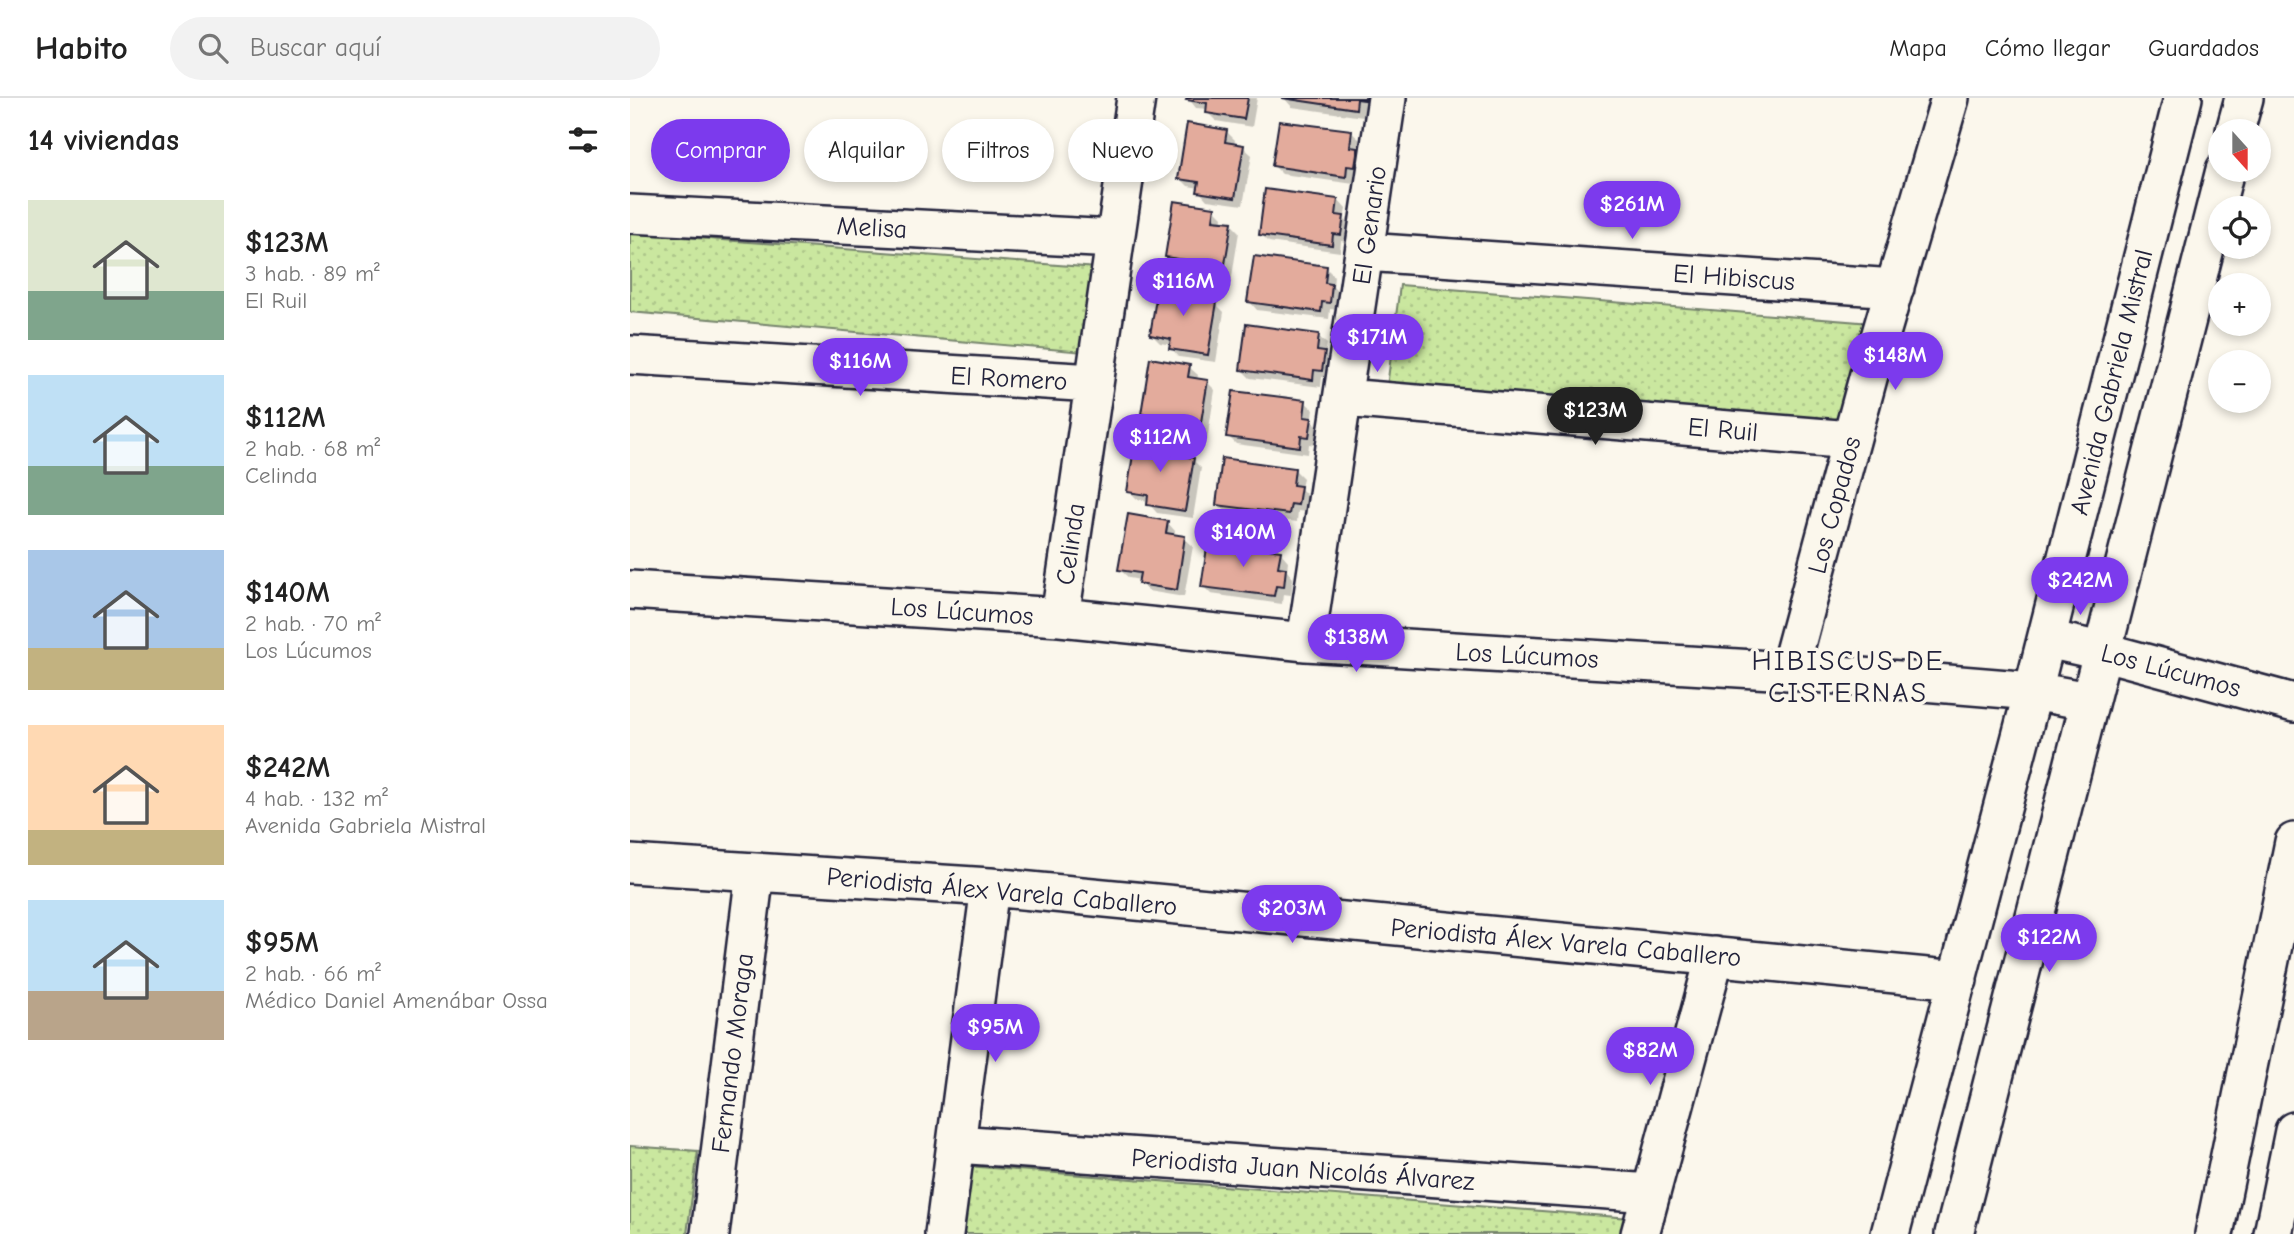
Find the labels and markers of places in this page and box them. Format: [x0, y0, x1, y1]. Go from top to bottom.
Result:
pin: $261M [1583, 181, 1681, 241]
pin: $116M [1134, 258, 1232, 318]
pin: $171M [1328, 314, 1426, 374]
pin: $148M [1846, 332, 1944, 392]
pin: $116M [811, 338, 909, 398]
pin: $123M [1546, 388, 1644, 447]
pin: $112M [1111, 414, 1209, 474]
pin: $140M [1194, 510, 1292, 569]
pin: $242M [2031, 558, 2129, 617]
pin: $138M [1307, 614, 1405, 674]
pin: $203M [1243, 886, 1341, 945]
pin: $122M [2000, 914, 2098, 974]
pin: $95M [954, 1004, 1036, 1064]
pin: $82M [1609, 1028, 1691, 1087]

